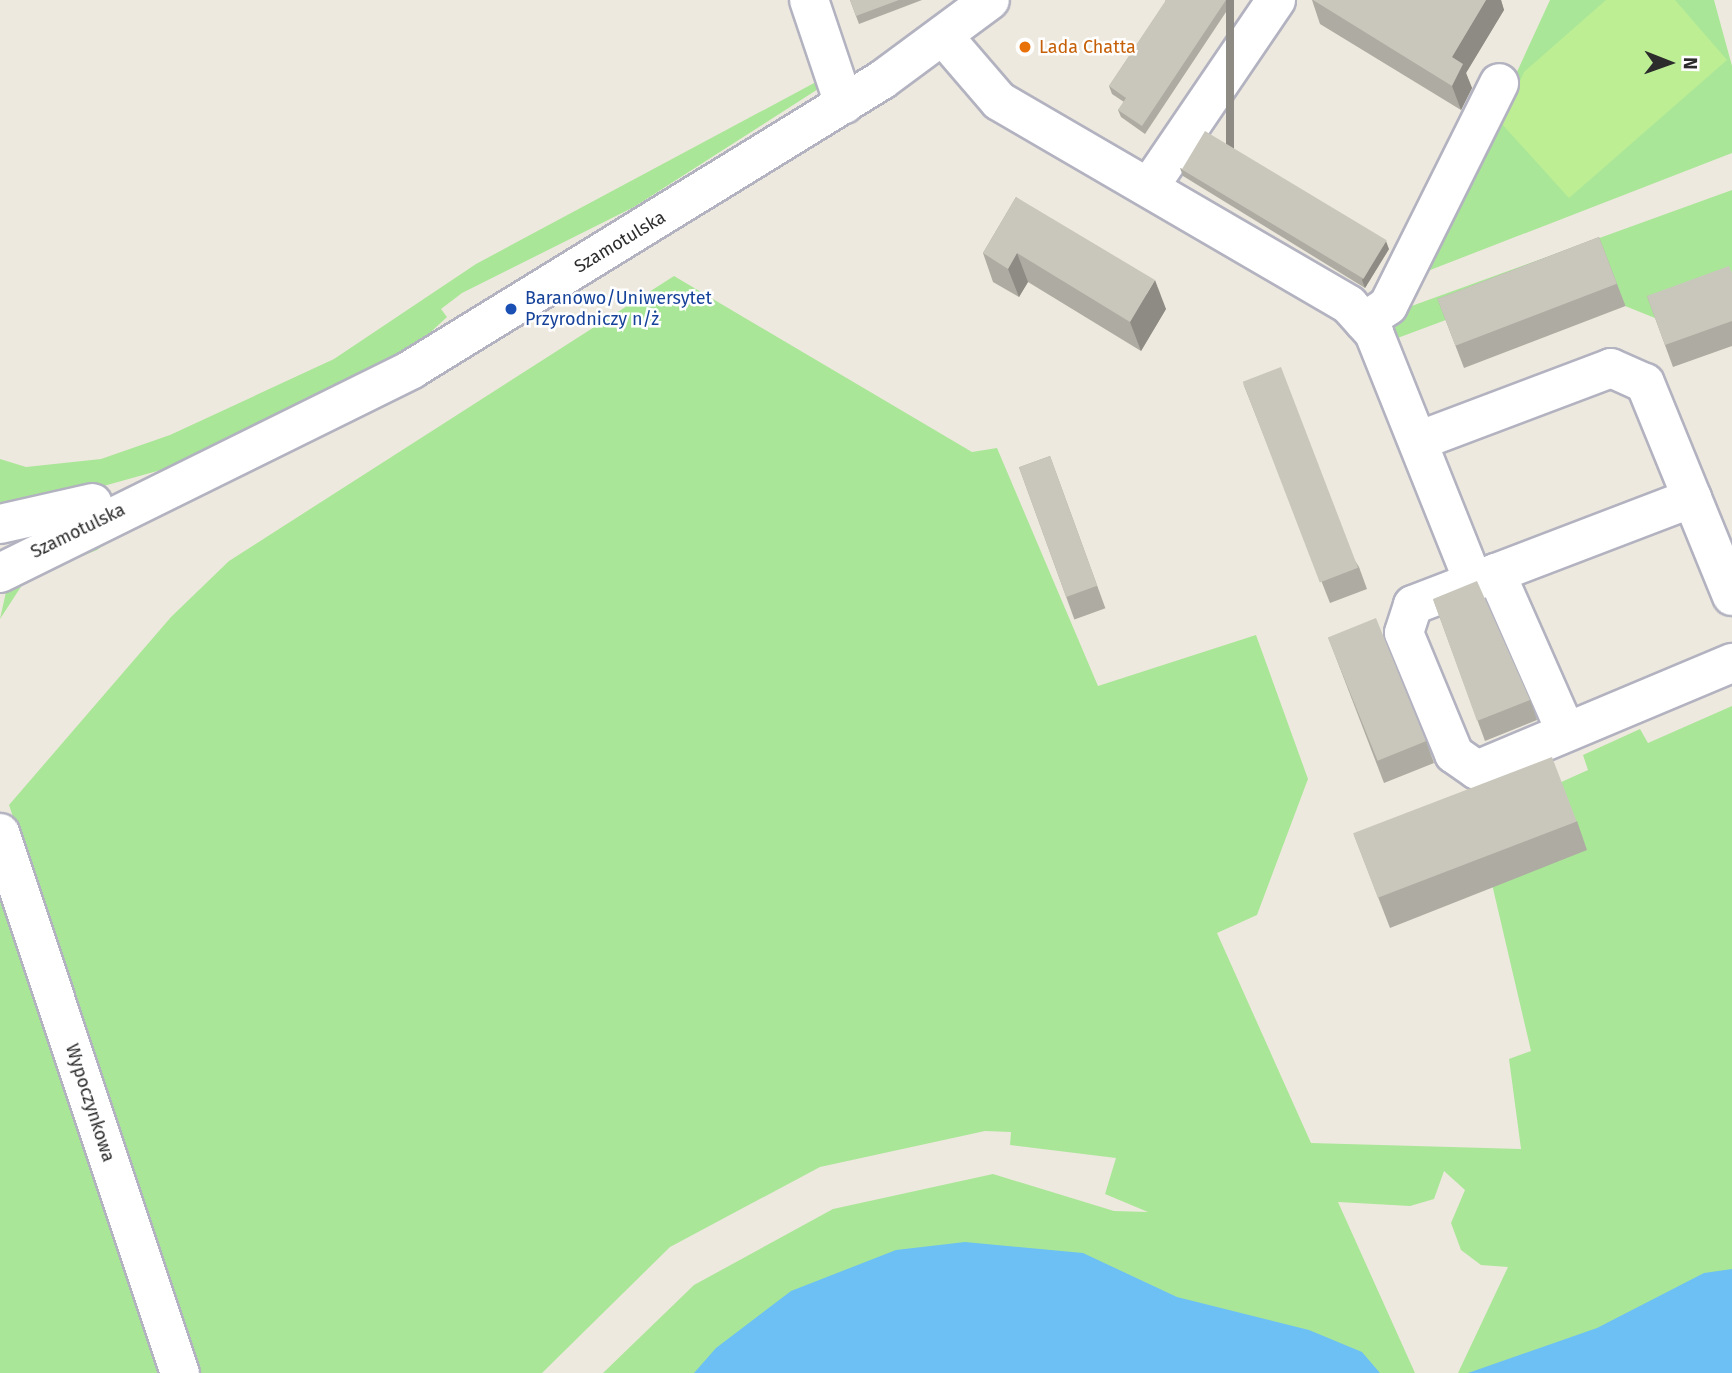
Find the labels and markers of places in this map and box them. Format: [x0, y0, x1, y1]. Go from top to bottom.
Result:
place label: Lada Chatta [1039, 36, 1136, 58]
marker: Lada Chatta [1017, 39, 1033, 55]
place label: Baranowo/Uniwersytet Przyrodniczy n/ż [525, 288, 712, 330]
marker: Baranowo/Uniwersytet Przyrodniczy n/ż [503, 301, 519, 317]

